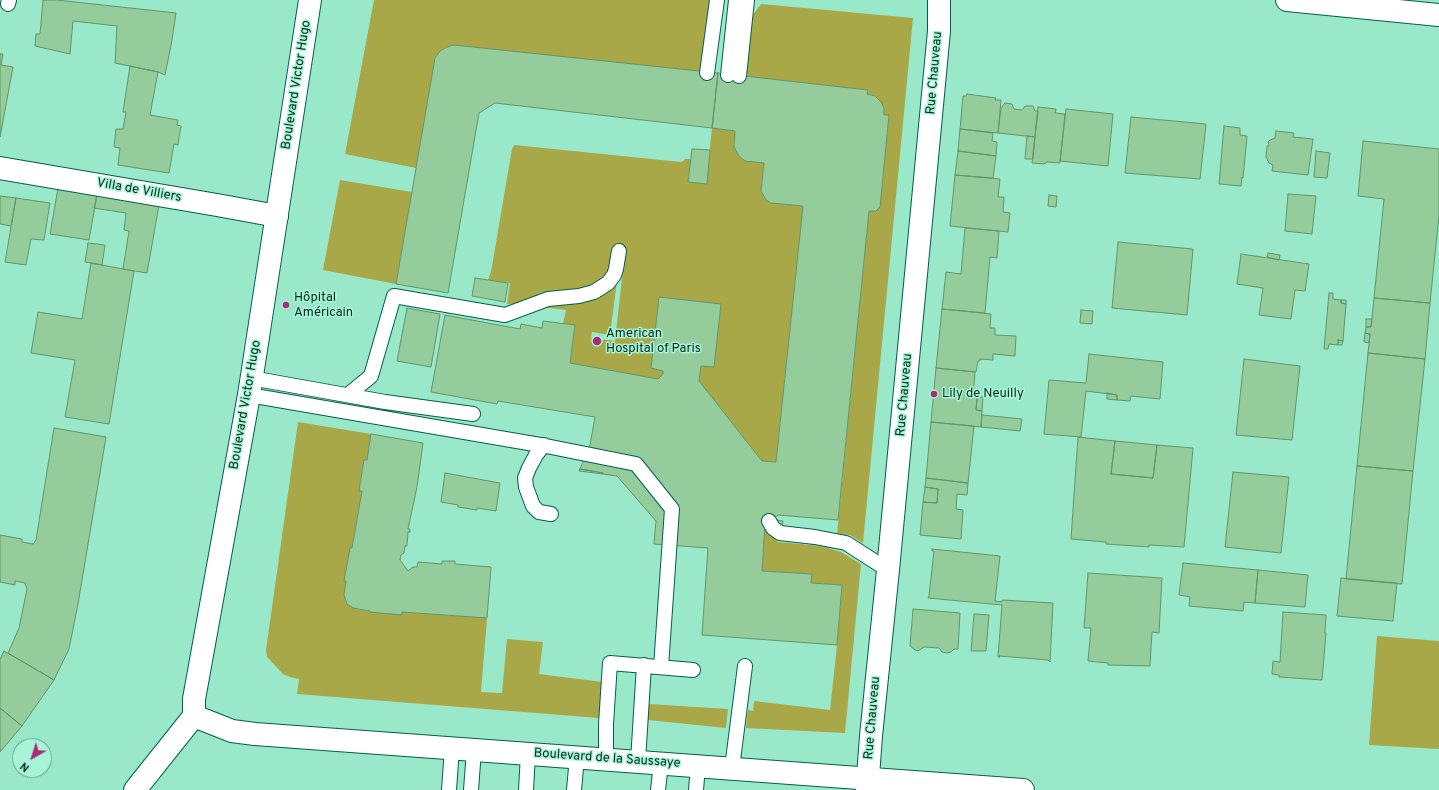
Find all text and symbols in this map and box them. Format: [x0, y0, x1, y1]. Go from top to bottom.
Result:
street label: Boulevard Victor Hugo [279, 19, 315, 151]
street label: Rue Chauveau [924, 31, 946, 115]
street label: Villa de Villiers [95, 176, 183, 206]
place label: Hôpital Américain [294, 290, 353, 321]
marker: Hôpital Américain [281, 300, 291, 310]
place label: American Hospital of Paris [606, 326, 701, 357]
marker: American Hospital of Paris [591, 335, 603, 347]
street label: Boulevard Victor Hugo [227, 339, 265, 471]
street label: Rue Chauveau [894, 353, 916, 437]
place label: Lily de Neuilly [942, 386, 1024, 402]
marker: Lily de Neuilly [929, 389, 939, 399]
street label: Rue Chauveau [862, 676, 884, 760]
north arrow [12, 738, 52, 778]
street label: Boulevard de la Saussaye [533, 746, 681, 772]
text: N [18, 759, 33, 774]

